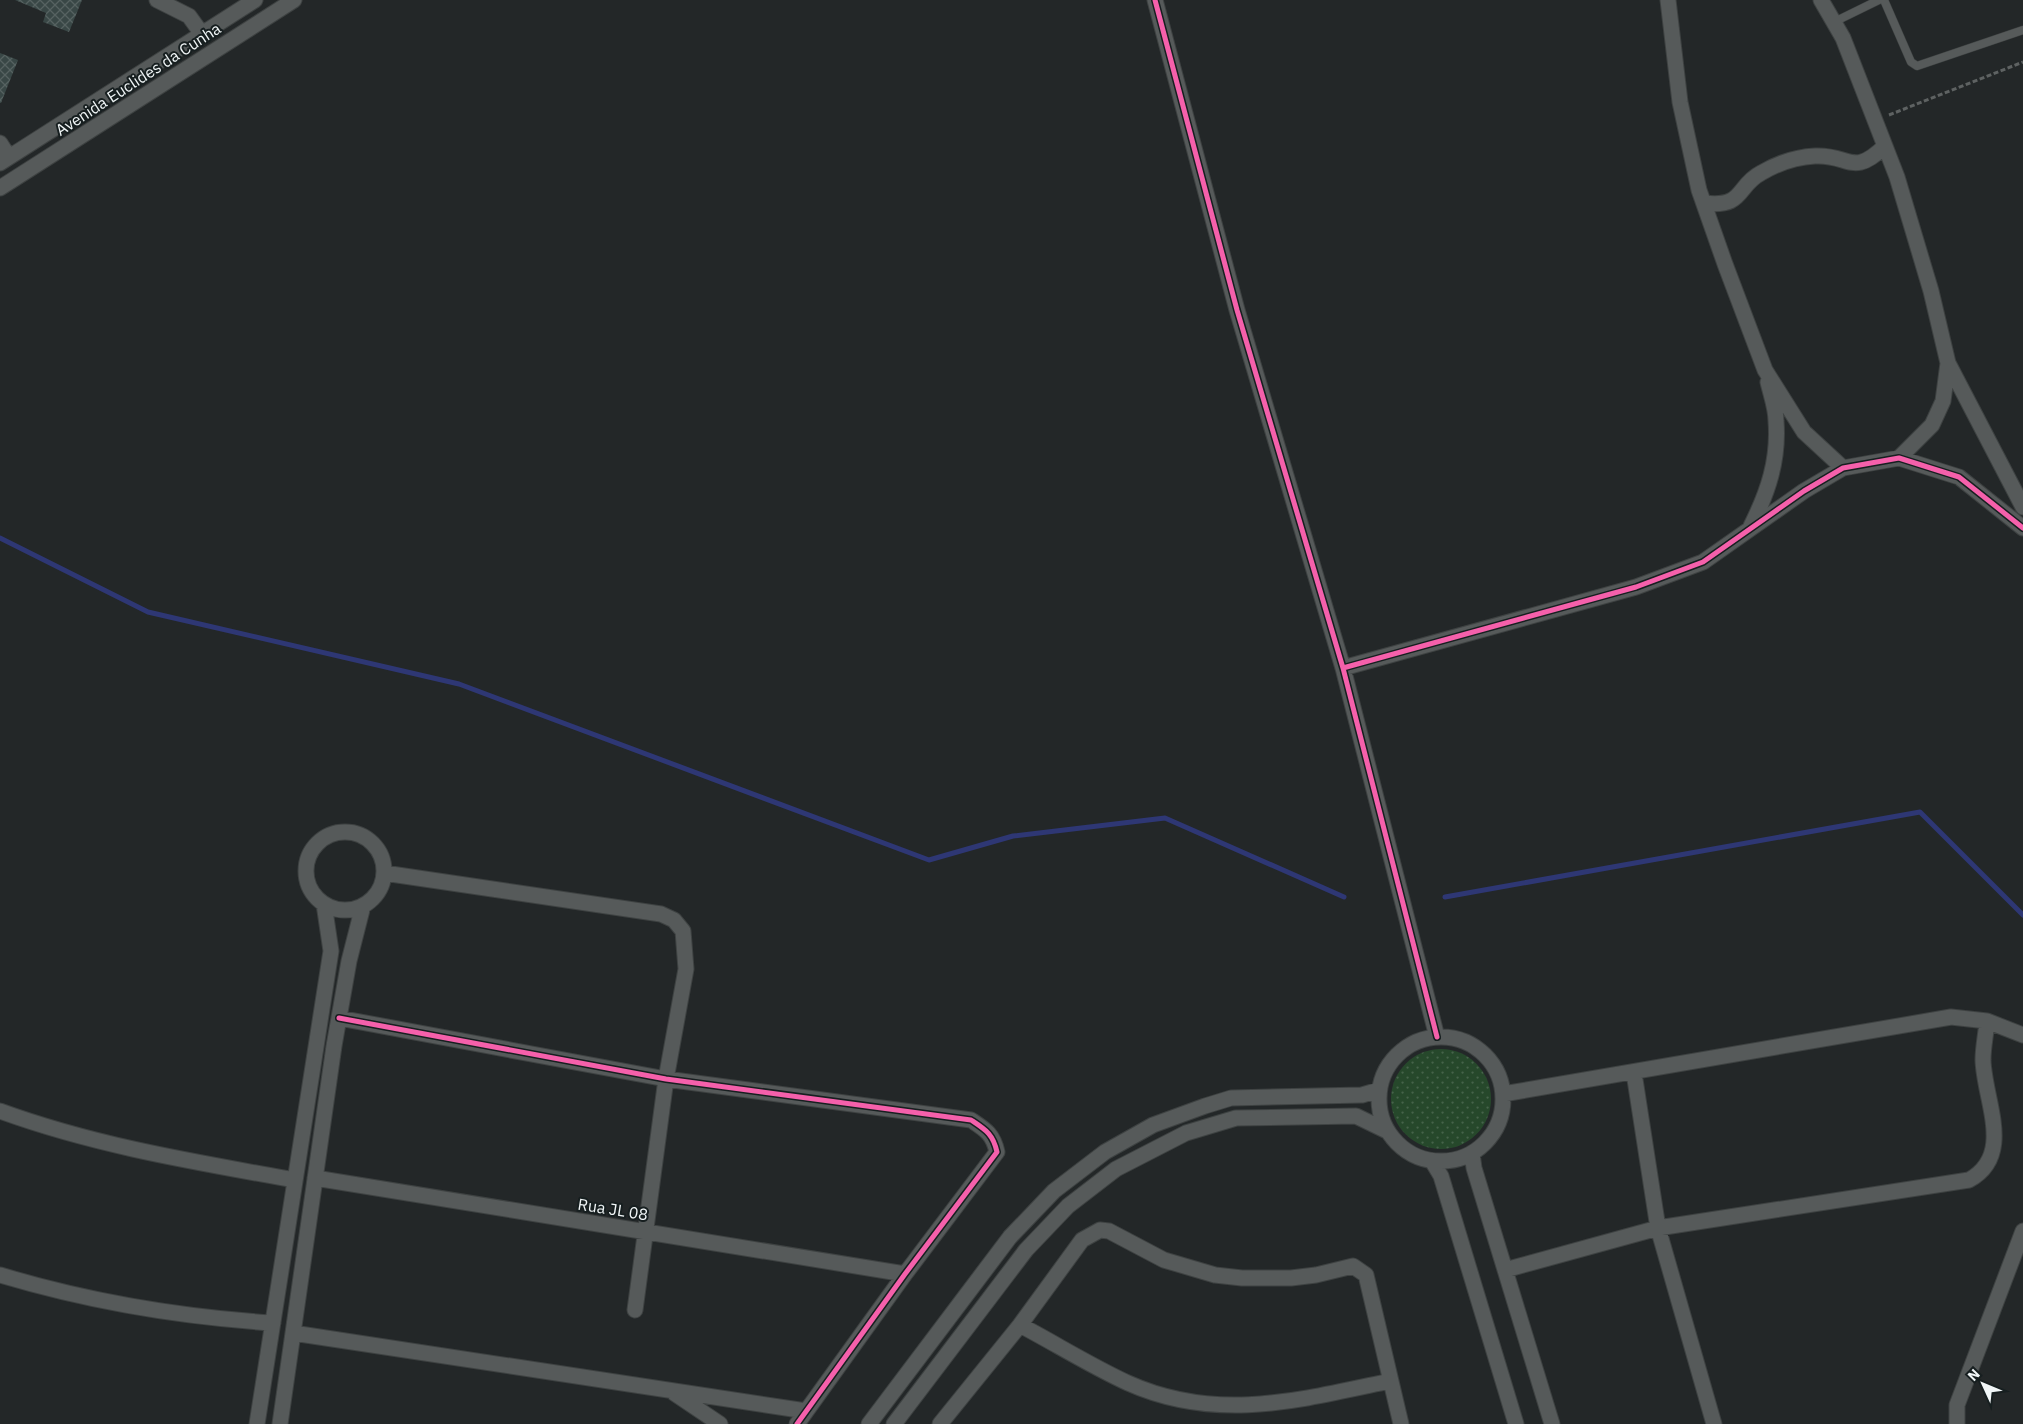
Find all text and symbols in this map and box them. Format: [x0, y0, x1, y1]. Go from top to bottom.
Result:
street label: Avenida Euclides da Cunha [52, 18, 225, 140]
street label: Rua JL 08 [576, 1194, 650, 1224]
north arrow [1958, 1359, 2008, 1409]
text: N [1964, 1365, 1984, 1385]

